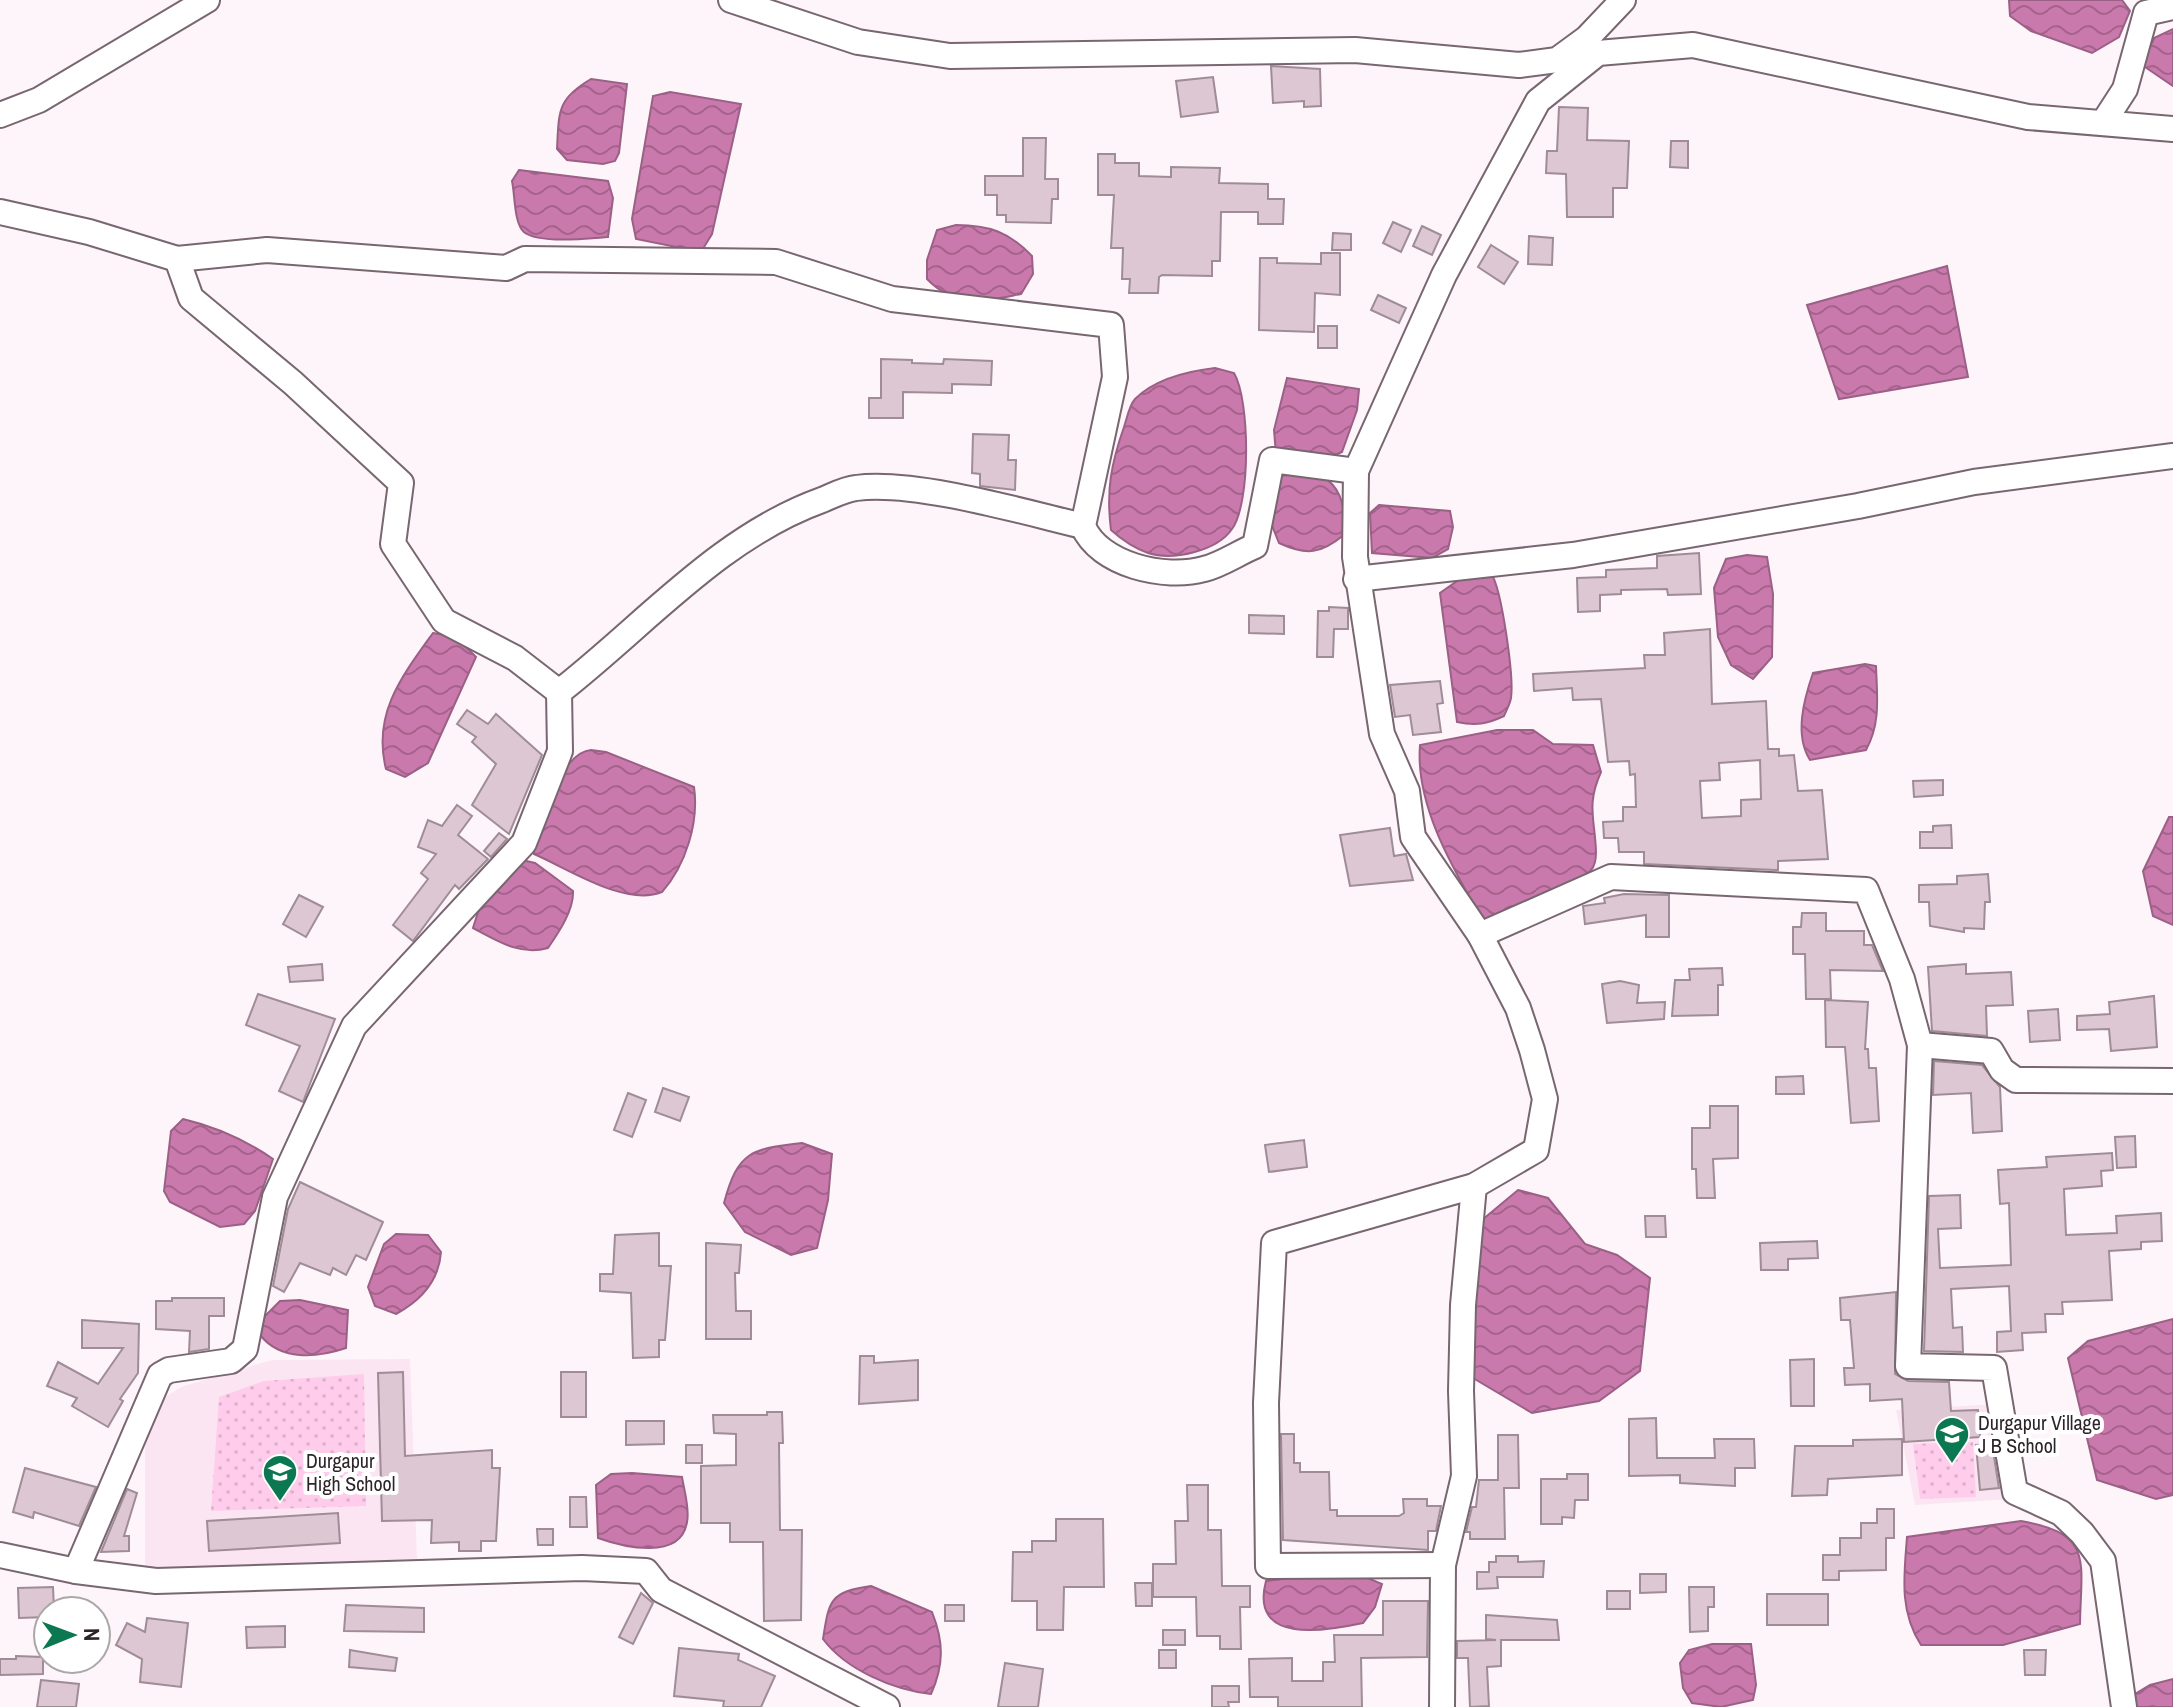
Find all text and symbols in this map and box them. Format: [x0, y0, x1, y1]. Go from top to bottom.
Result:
place label: Durgapur Village J B School [1978, 1409, 2101, 1459]
school or university icon: Durgapur Village J B School [1933, 1415, 1971, 1465]
place label: Durgapur High School [306, 1447, 395, 1497]
school or university icon: Durgapur High School [261, 1453, 299, 1503]
north arrow [32, 1595, 112, 1675]
text: N [77, 1628, 107, 1641]

